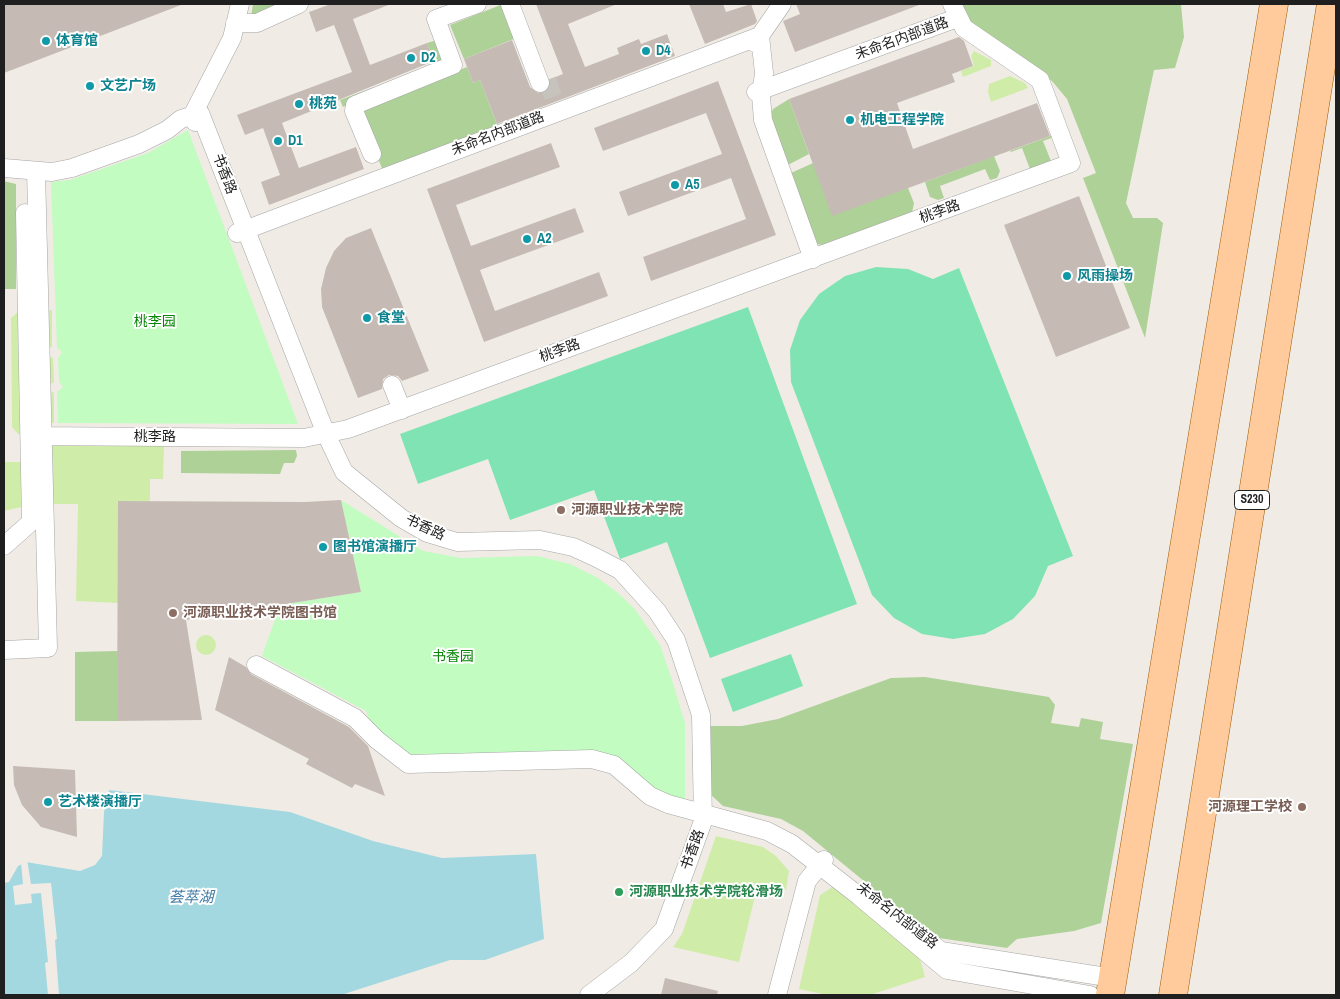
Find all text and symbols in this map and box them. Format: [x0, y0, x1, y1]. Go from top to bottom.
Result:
street label: 未命名内部道路 [853, 14, 951, 64]
place label: 体育馆 [56, 33, 98, 49]
marker: 体育馆 [40, 35, 52, 47]
place label: D4 [656, 43, 671, 59]
marker: D4 [640, 45, 652, 57]
place label: D2 [421, 50, 436, 66]
marker: D2 [405, 52, 417, 64]
place label: 文艺广场 [100, 78, 156, 94]
marker: 文艺广场 [84, 80, 96, 92]
place label: 桃苑 [309, 96, 337, 112]
marker: 桃苑 [293, 98, 305, 110]
street label: 未命名内部道路 [449, 109, 547, 159]
place label: 机电工程学院 [860, 112, 944, 128]
marker: 机电工程学院 [844, 114, 856, 126]
place label: D1 [288, 133, 303, 149]
marker: D1 [272, 135, 284, 147]
street label: 书香路 [209, 151, 239, 197]
place label: A5 [685, 177, 700, 193]
marker: A5 [669, 179, 681, 191]
street label: 桃李路 [917, 197, 963, 227]
place label: A2 [537, 231, 552, 247]
marker: A2 [521, 233, 533, 245]
place label: 风雨操场 [1077, 268, 1133, 284]
marker: 风雨操场 [1061, 270, 1073, 282]
place label: 食堂 [377, 310, 405, 326]
marker: 食堂 [361, 312, 373, 324]
park label: 桃李园 [134, 314, 176, 330]
street label: 桃李路 [537, 336, 583, 366]
street label: 桃李路 [134, 429, 176, 445]
road number: S230 [1234, 490, 1270, 510]
place label: 河源职业技术学院 [571, 502, 683, 518]
marker: 河源职业技术学院 [555, 504, 567, 516]
street label: 书香路 [402, 512, 448, 544]
place label: 图书馆演播厅 [333, 539, 417, 555]
marker: 图书馆演播厅 [317, 541, 329, 553]
place label: 河源职业技术学院图书馆 [183, 605, 337, 621]
marker: 河源职业技术学院图书馆 [167, 607, 179, 619]
park label: 书香园 [432, 649, 474, 665]
place label: 艺术楼演播厅 [58, 794, 142, 810]
marker: 艺术楼演播厅 [42, 796, 54, 808]
place label: 河源理工学校 [1208, 799, 1292, 815]
marker: 河源理工学校 [1296, 801, 1308, 813]
street label: 书香路 [678, 827, 708, 873]
street label: 未命名内部道路 [853, 879, 941, 953]
place label: 河源职业技术学院轮滑场 [629, 884, 783, 900]
marker: 河源职业技术学院轮滑场 [613, 886, 625, 898]
water label: 荟萃湖 [169, 889, 213, 907]

